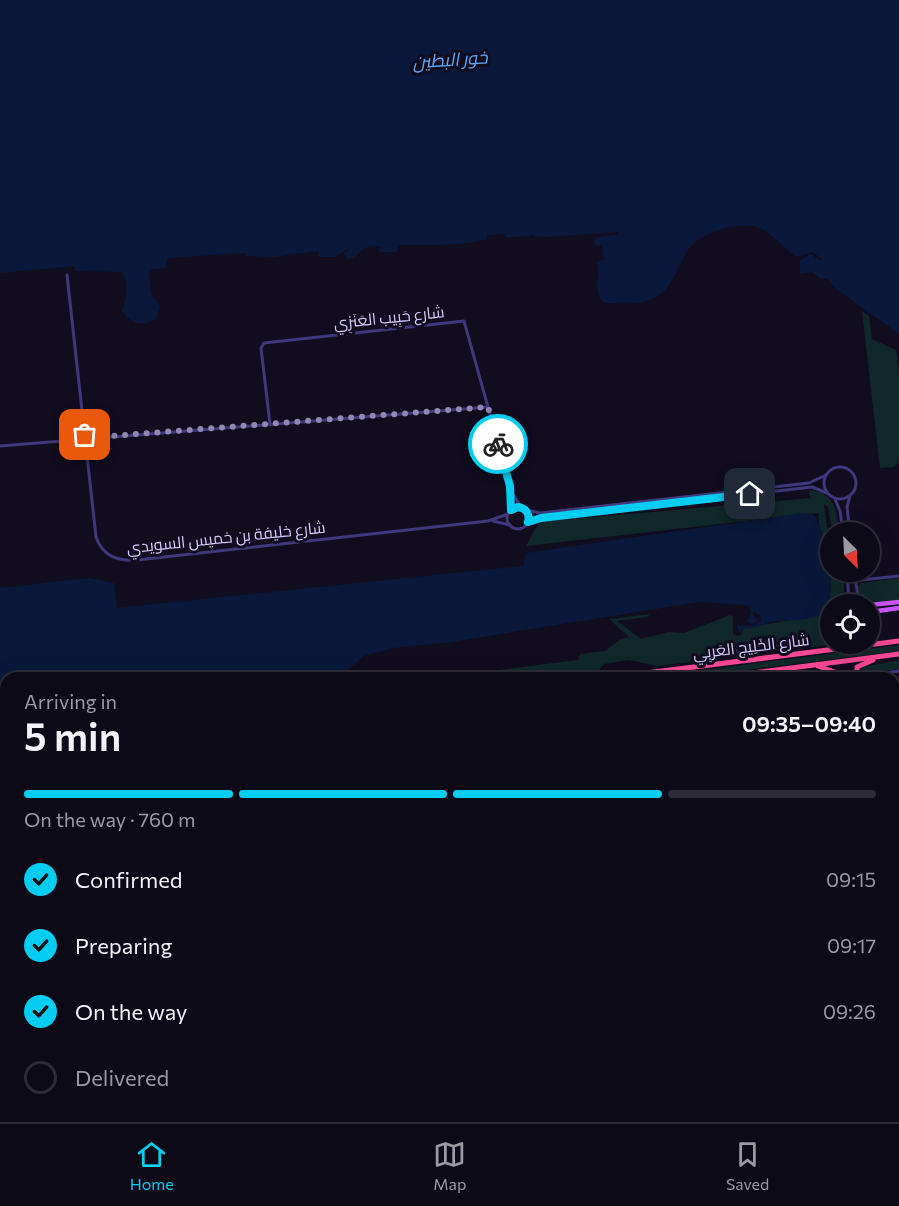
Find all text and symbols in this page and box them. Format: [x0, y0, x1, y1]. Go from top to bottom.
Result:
water label: خور البطين [412, 45, 489, 74]
street label: شارع حَبِيب العَنَزِي [333, 301, 446, 337]
pin [59, 409, 110, 460]
courier [468, 414, 528, 474]
icon: bag [68, 418, 101, 451]
icon: bike [482, 428, 515, 461]
pin [724, 468, 775, 519]
icon: home [733, 477, 766, 510]
street label: شارع خليفة بن خميس السويدي [126, 517, 327, 561]
north arrow [820, 522, 880, 582]
map controls [820, 522, 880, 654]
button: locate [820, 594, 880, 654]
street label: شارع الخَلِيج العَربِي [692, 629, 811, 667]
text: Arriving in [24, 689, 117, 713]
text: 09:35–09:40 [742, 710, 876, 737]
text: 5 min [24, 711, 121, 759]
text: On the way · 760 m [24, 807, 195, 831]
icon: check [24, 863, 57, 896]
text: Confirmed [75, 866, 182, 893]
text: 09:15 [826, 867, 876, 891]
icon: check [24, 929, 57, 962]
text: Preparing [75, 932, 172, 959]
text: 09:17 [827, 933, 876, 957]
icon: check [24, 995, 57, 1028]
text: On the way [75, 998, 187, 1025]
text: 09:26 [823, 999, 876, 1023]
text: Delivered [75, 1064, 169, 1091]
tab: Home [130, 1138, 174, 1193]
tab: Map [433, 1138, 466, 1193]
tab: Saved [726, 1138, 769, 1193]

